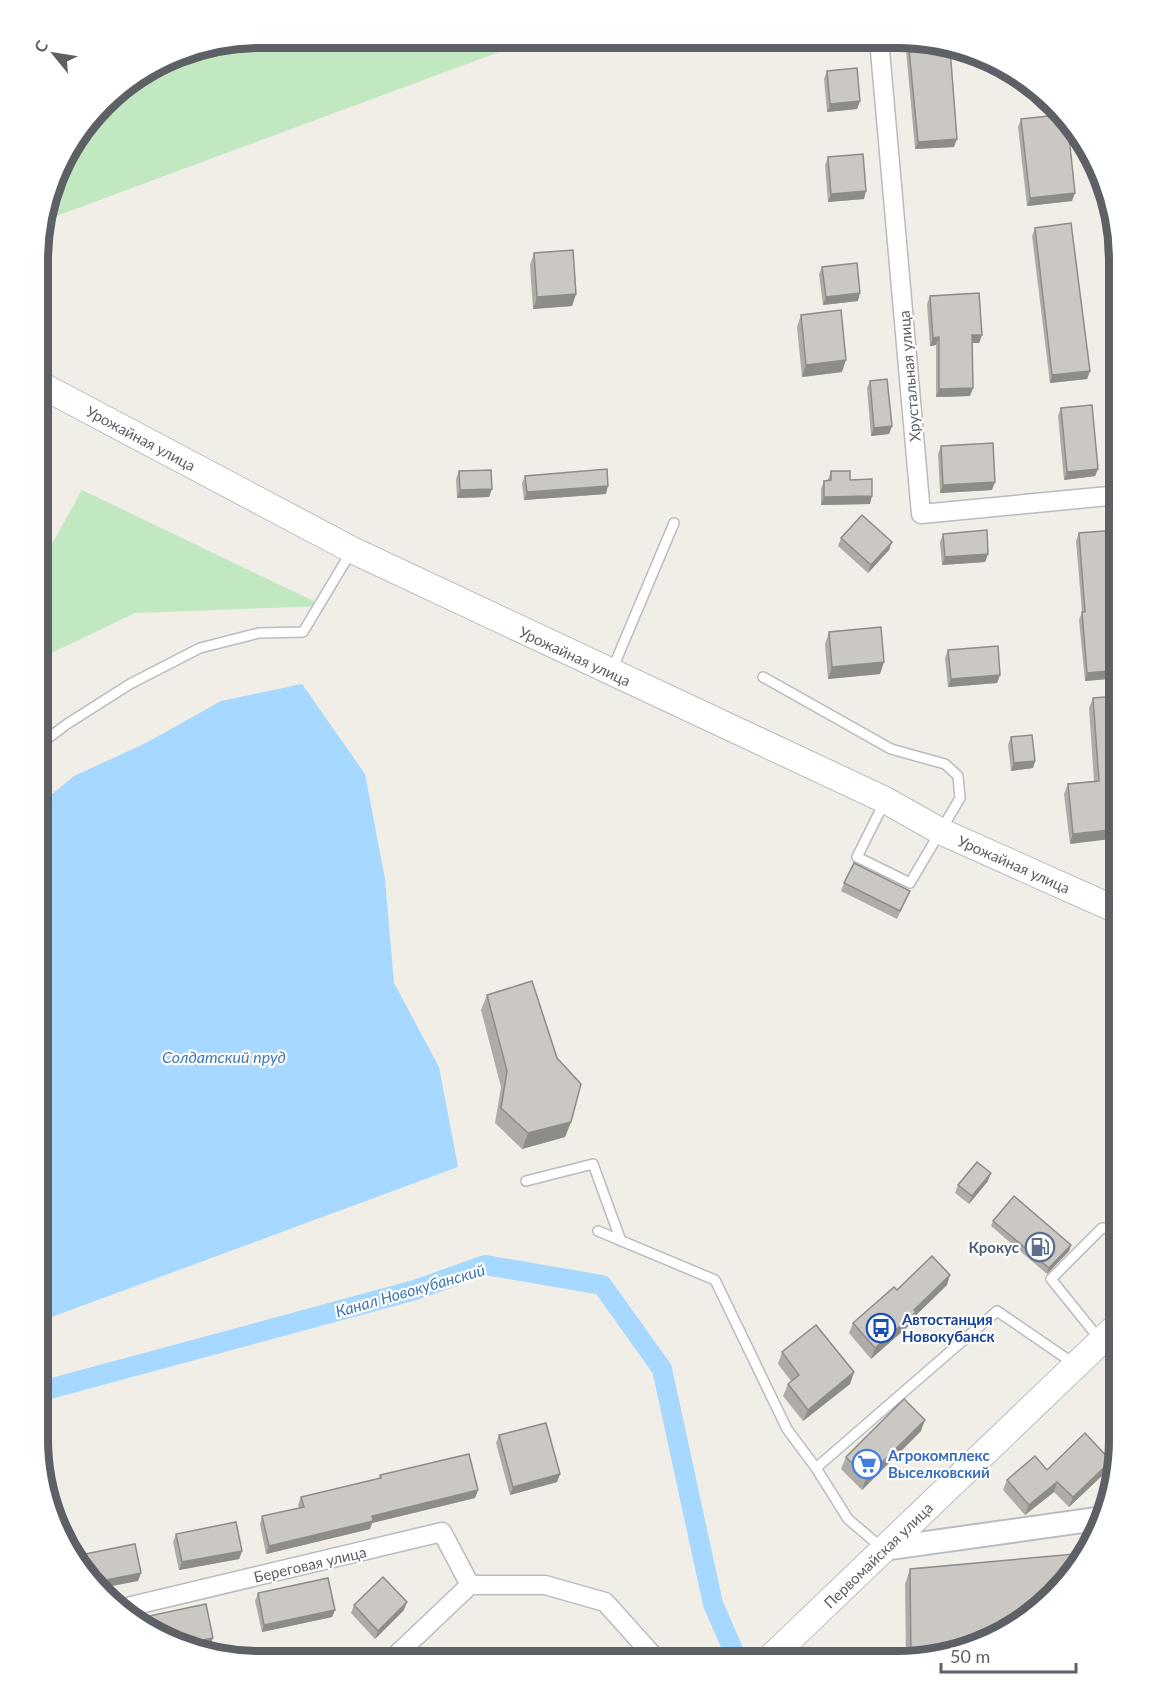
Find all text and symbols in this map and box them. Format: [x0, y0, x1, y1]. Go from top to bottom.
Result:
north arrow [24, 24, 84, 84]
text: С [30, 37, 52, 56]
street label: Хрустальная улица [894, 310, 924, 442]
street label: Урожайная улица [83, 402, 199, 474]
street label: Урожайная улица [516, 622, 634, 690]
street label: Урожайная улица [955, 831, 1073, 897]
water label: Солдатский пруд [162, 1047, 286, 1066]
fuel station icon: Крокус [1024, 1231, 1056, 1263]
place label: Крокус [969, 1238, 1019, 1256]
water label: Канал Новокубанский [333, 1260, 487, 1320]
place label: Автостанция Новокубанск [901, 1310, 995, 1345]
bus stop icon: Автостанция Новокубанск [865, 1312, 897, 1344]
place label: Агрокомплекс Выселковский [887, 1446, 990, 1481]
supermarket icon: Агрокомплекс Выселковский [851, 1448, 883, 1480]
street label: Первомайская улица [820, 1498, 936, 1612]
street label: Береговая улица [252, 1542, 368, 1586]
scale bar [941, 1636, 1076, 1674]
text: 50 m [950, 1645, 990, 1667]

